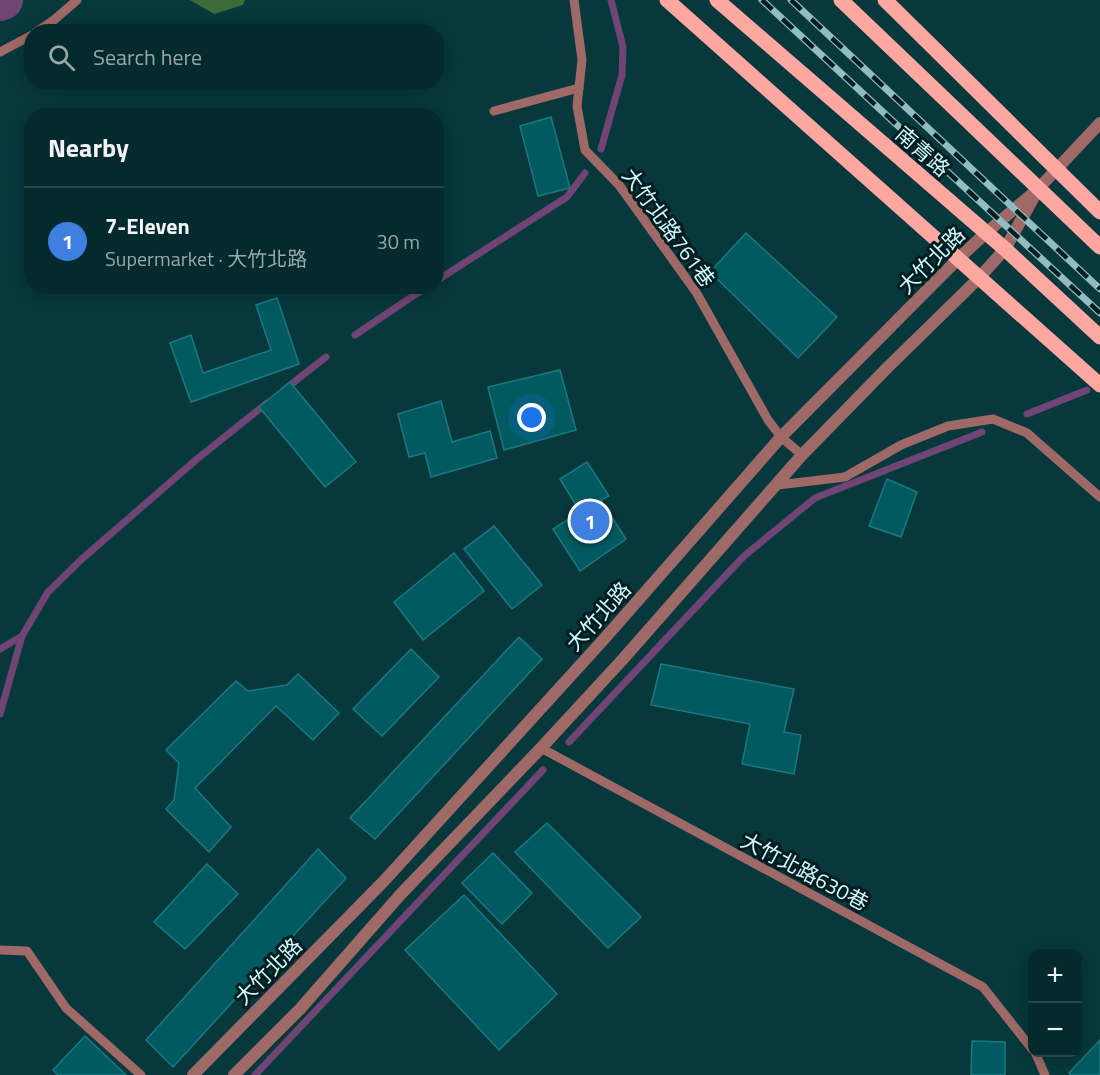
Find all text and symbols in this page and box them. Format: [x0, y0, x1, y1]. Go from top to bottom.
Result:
search box [24, 24, 444, 90]
text: Search here [93, 40, 202, 74]
icon: search [45, 41, 78, 74]
street label: 南青路 [889, 118, 957, 184]
text: Nearby [48, 128, 129, 167]
street label: 大竹北路761巷 [615, 161, 723, 293]
text: 7-Eleven [105, 209, 190, 243]
street label: 大竹北路 [890, 219, 972, 301]
text: 1 [62, 226, 73, 257]
text: 30 m [376, 226, 420, 257]
text: Supermarket · 大竹北路 [105, 243, 307, 274]
your location [517, 403, 546, 432]
pin: 1 [570, 498, 610, 544]
street label: 大竹北路 [558, 574, 638, 658]
street label: 大竹北路630巷 [736, 824, 874, 918]
street label: 大竹北路 [227, 930, 309, 1012]
map controls [1028, 949, 1082, 1057]
button: + [1028, 949, 1082, 1003]
button: − [1028, 1003, 1082, 1057]

